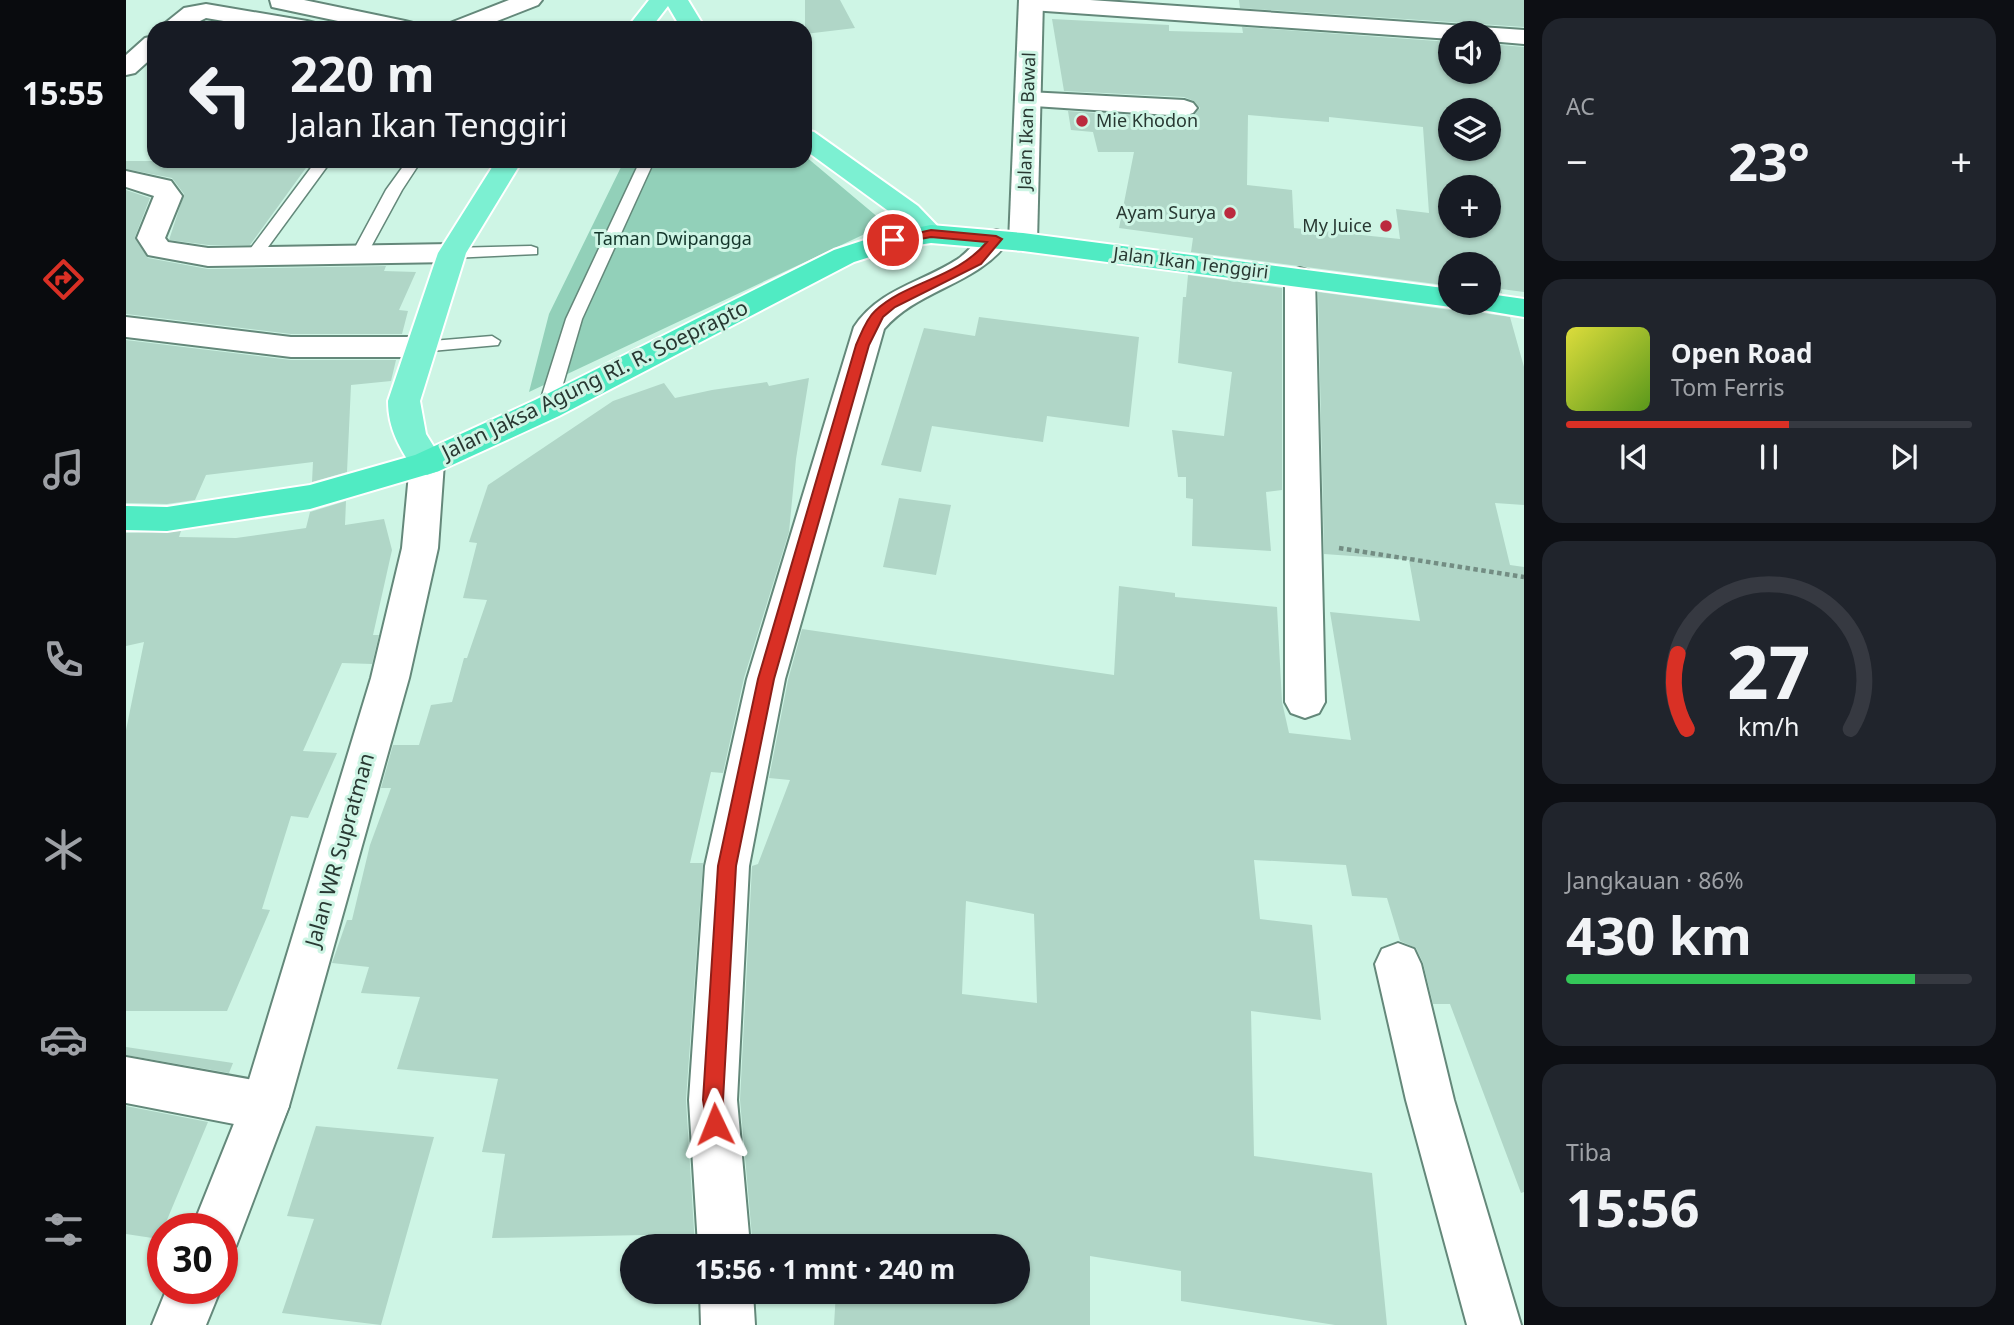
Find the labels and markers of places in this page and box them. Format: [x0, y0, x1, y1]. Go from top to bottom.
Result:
place label: Mie Khodon [1096, 108, 1198, 132]
marker: Mie Khodon [1074, 113, 1090, 129]
place label: Ayam Surya [1116, 200, 1216, 224]
marker: Ayam Surya [1222, 205, 1238, 221]
pin [863, 210, 923, 270]
place label: My Juice [1302, 213, 1372, 237]
marker: My Juice [1378, 218, 1394, 234]

